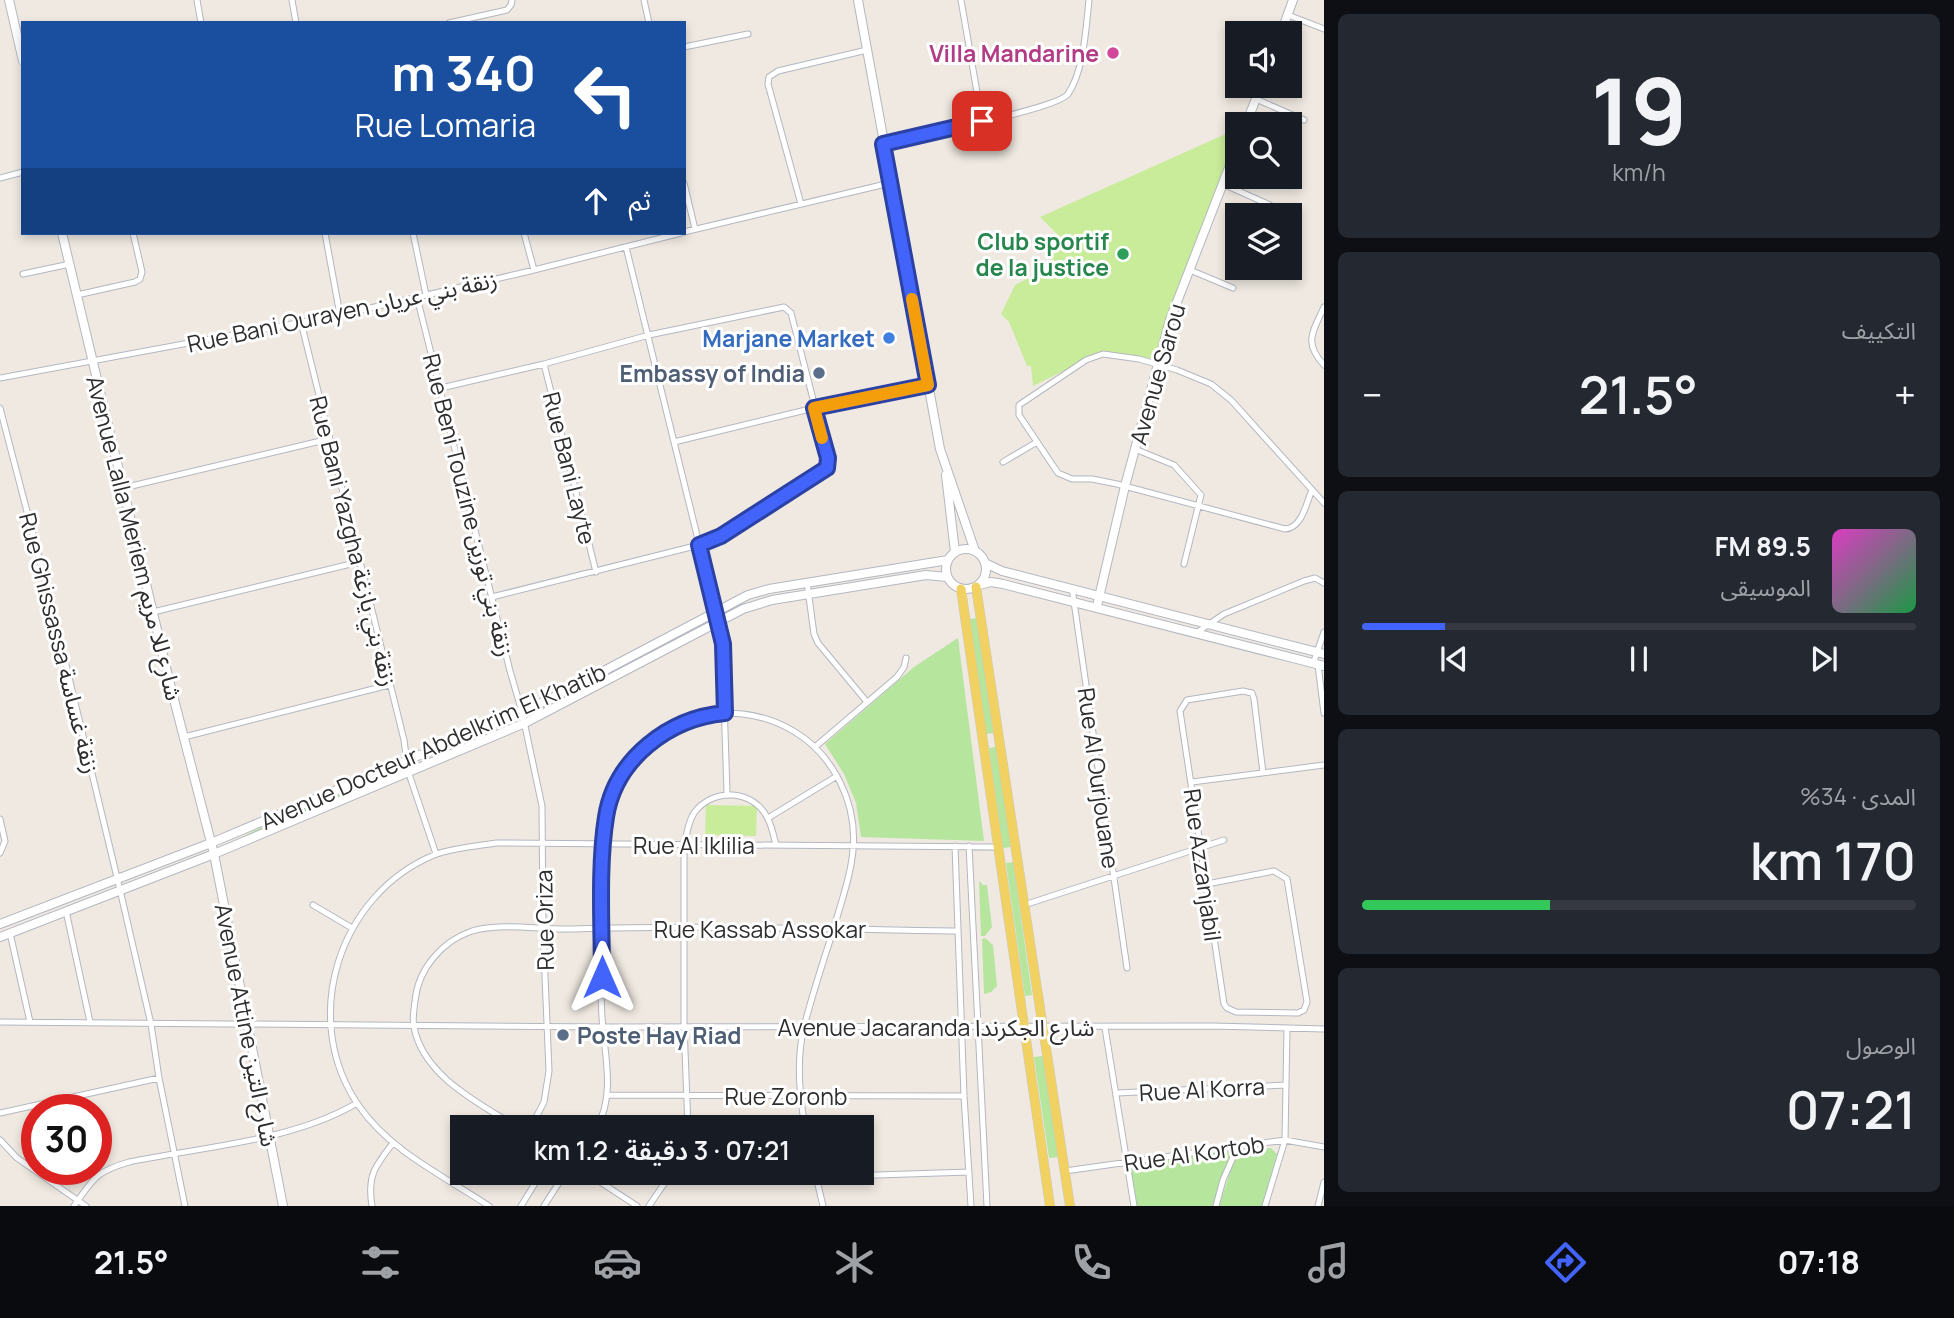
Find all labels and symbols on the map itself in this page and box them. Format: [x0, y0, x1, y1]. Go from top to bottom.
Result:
place label: Villa Mandarine [929, 37, 1099, 69]
marker: Villa Mandarine [1105, 45, 1121, 61]
pin [952, 91, 1012, 151]
place label: Club sportif de la justice [975, 225, 1109, 283]
marker: Club sportif de la justice [1115, 246, 1131, 262]
street label: Rue Bani Ourayen زنقة بني عريان [184, 262, 500, 362]
street label: Avenue Sarou [1122, 300, 1192, 448]
place label: Marjane Market [702, 322, 875, 354]
marker: Marjane Market [881, 330, 897, 346]
street label: Rue Beni Touzine زنقة بني توزين [414, 350, 522, 660]
place label: Embassy of India [619, 357, 805, 389]
marker: Embassy of India [811, 365, 827, 381]
street label: Avenue Lalla Meriem شارع للا مريم [77, 372, 191, 704]
street label: Rue Bani Layte [536, 389, 604, 547]
street label: Rue Bani Yazgha زنقة بني يازغة [300, 392, 406, 690]
street label: Rue Ghissassa زنقة غساسة [12, 509, 108, 777]
street label: Avenue Docteur Abdelkrim El Khatib [255, 655, 611, 837]
street label: Rue Al Ourjouane [1070, 686, 1128, 870]
street label: Rue Azzanjabil [1176, 787, 1230, 943]
street label: Rue Al Iklilia [633, 829, 755, 861]
street label: Rue Oriza [527, 869, 561, 971]
street label: Avenue Attine شارع التين [206, 901, 286, 1150]
street label: Rue Kassab Assokar [654, 913, 866, 945]
position arrow [565, 940, 639, 1014]
street label: Avenue Jacaranda شارع الجكرندا [778, 1011, 1094, 1045]
place label: Poste Hay Riad [577, 1019, 741, 1051]
marker: Poste Hay Riad [555, 1027, 571, 1043]
street label: Rue Al Korra [1138, 1070, 1266, 1108]
street label: Rue Zoronb [725, 1080, 847, 1112]
speed limit sign: 30 [21, 1094, 112, 1185]
street label: Rue Al Kortob [1122, 1127, 1266, 1179]

